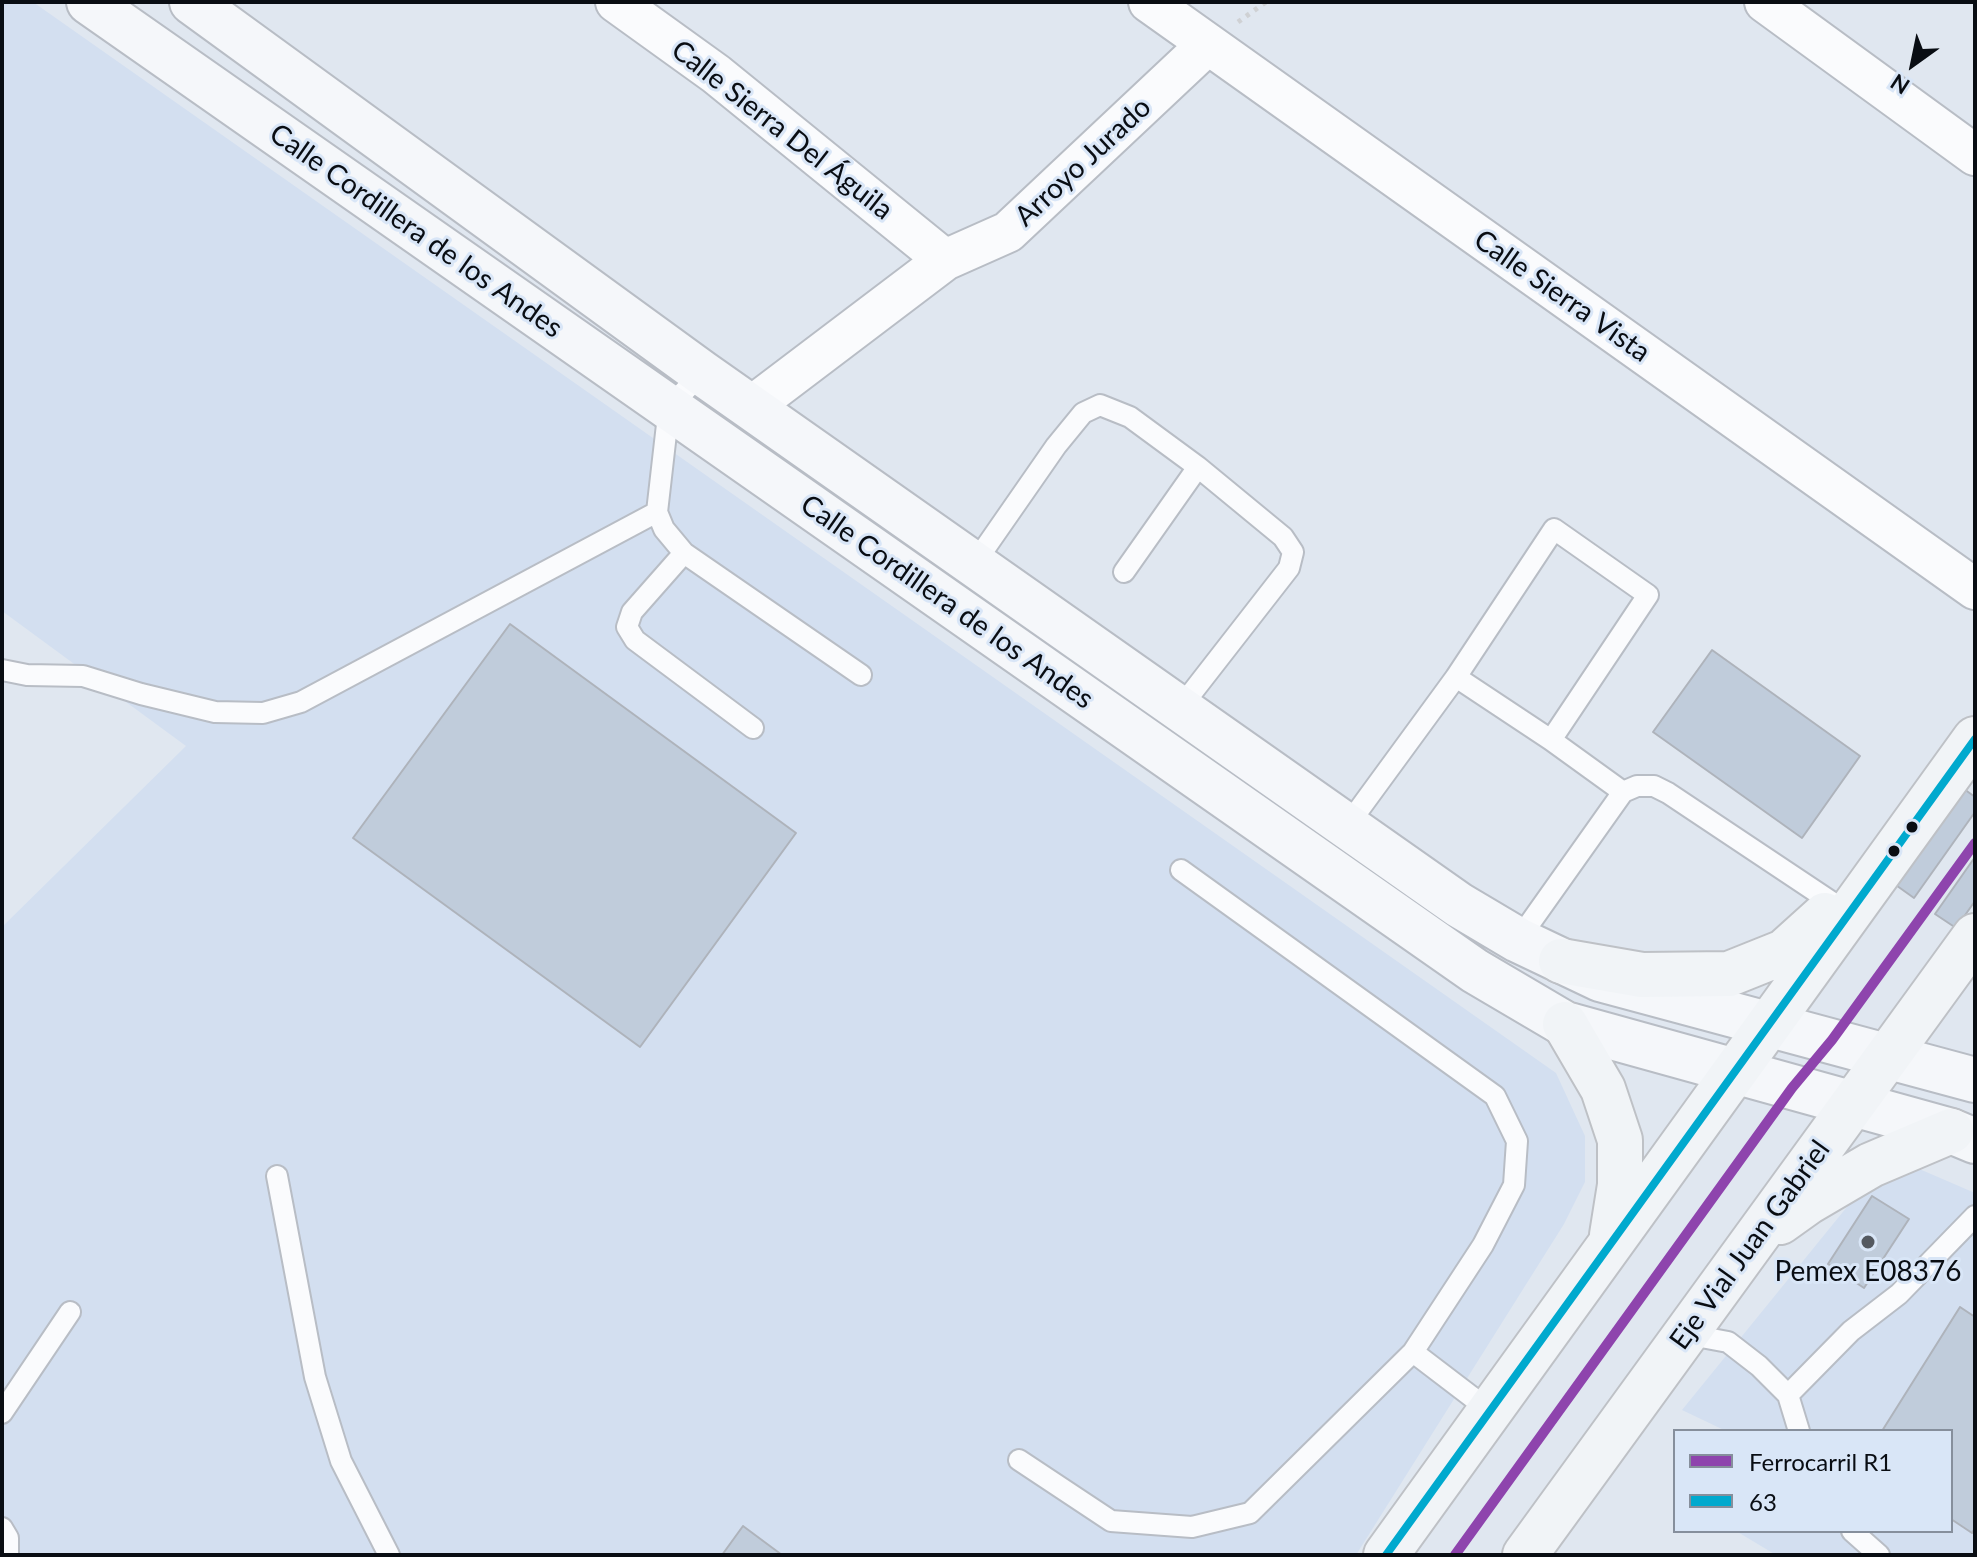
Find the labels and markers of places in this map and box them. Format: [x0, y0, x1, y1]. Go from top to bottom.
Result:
unlabelled marker [1904, 819, 1920, 835]
unlabelled marker [1886, 843, 1902, 859]
marker: Pemex E08376 [1859, 1233, 1877, 1251]
place label: Pemex E08376 [1775, 1255, 1961, 1289]

